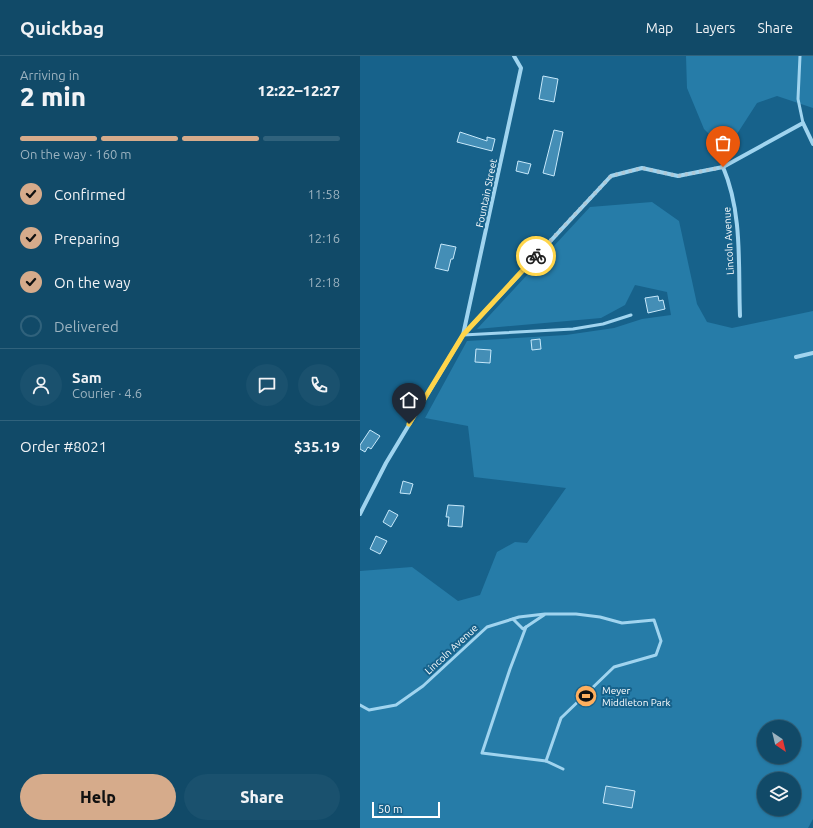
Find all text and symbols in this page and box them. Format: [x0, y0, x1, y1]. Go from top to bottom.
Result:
text: Quickbag [20, 17, 104, 39]
text: Map [646, 20, 673, 36]
text: Layers [695, 20, 735, 36]
text: Share [757, 20, 793, 36]
text: Arriving in [20, 68, 79, 82]
text: 2 min [20, 82, 86, 111]
text: 12:22–12:27 [257, 82, 340, 99]
pin [706, 126, 740, 167]
icon: bag [712, 132, 734, 154]
text: On the way · 160 m [20, 147, 132, 161]
street label: Fountain Street [474, 158, 499, 228]
icon: check [20, 183, 42, 205]
text: Confirmed [54, 186, 126, 203]
text: 11:58 [307, 187, 340, 201]
street label: Lincoln Avenue [721, 207, 736, 275]
icon: check [20, 227, 42, 249]
text: Preparing [54, 230, 120, 247]
text: 12:16 [307, 231, 340, 245]
courier [516, 236, 556, 276]
icon: bike [525, 245, 547, 267]
icon: check [20, 271, 42, 293]
text: On the way [54, 274, 130, 291]
text: 12:18 [307, 275, 340, 289]
text: Delivered [54, 318, 119, 335]
button: person [20, 364, 62, 406]
button: chat [246, 364, 288, 406]
button: phone [298, 364, 340, 406]
text: Sam [72, 369, 102, 386]
pin [392, 383, 426, 424]
text: Courier · 4.6 [72, 386, 142, 400]
icon: home [398, 389, 420, 411]
text: Order #8021 [20, 438, 107, 455]
text: $35.19 [294, 438, 340, 455]
street label: Lincoln Avenue [423, 622, 480, 677]
sports icon: Meyer Middleton Park [573, 683, 599, 709]
place label: Meyer Middleton Park [602, 685, 671, 708]
north arrow [757, 720, 801, 764]
map controls [757, 720, 801, 816]
button: layers [757, 772, 801, 816]
button: Help [20, 774, 176, 820]
button: Share [184, 774, 340, 820]
scale bar [372, 800, 440, 819]
text: 50 m [378, 803, 402, 815]

